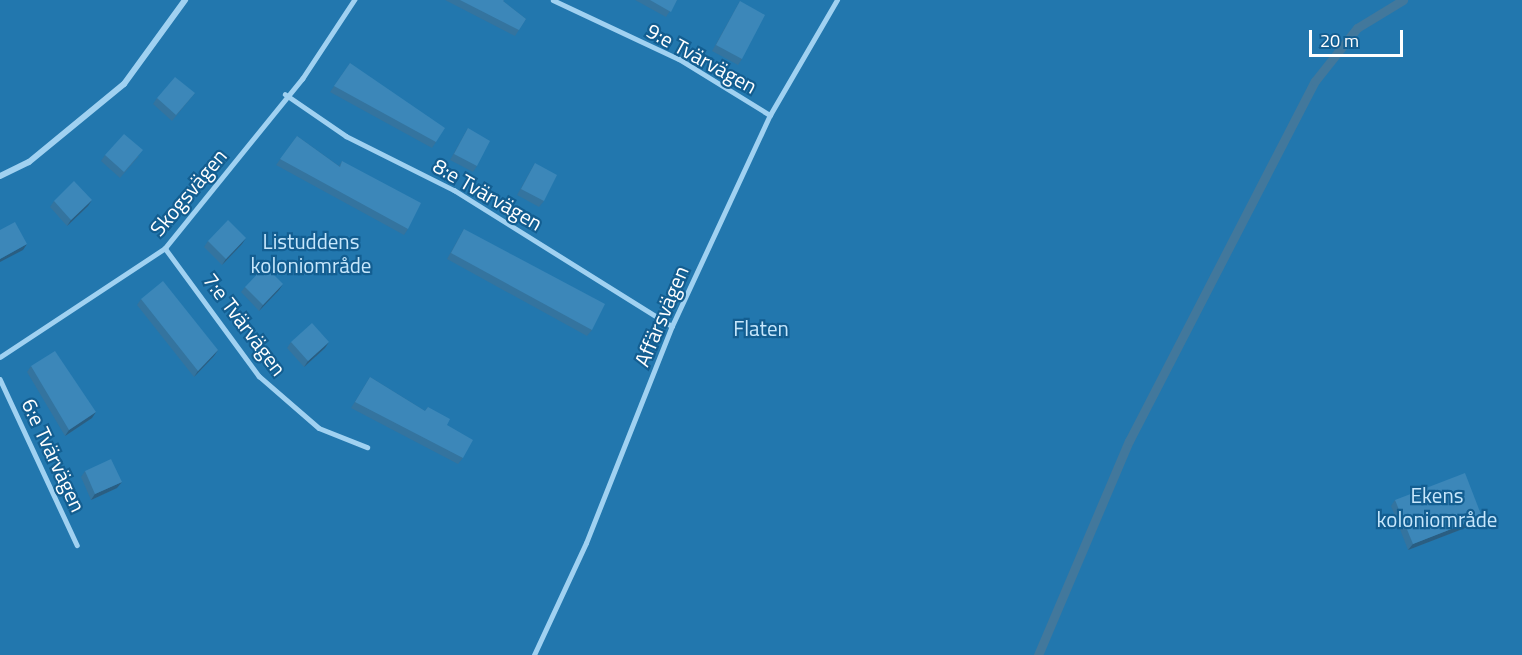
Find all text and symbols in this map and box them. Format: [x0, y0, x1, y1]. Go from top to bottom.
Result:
street label: 9:e Tvärvägen [643, 17, 761, 99]
scale bar [1312, 18, 1406, 56]
text: 20 m [1320, 27, 1359, 54]
street label: Skogsvägen [144, 143, 232, 241]
street label: 8:e Tvärvägen [429, 153, 547, 235]
park label: Listuddens koloniområde [251, 228, 371, 278]
street label: Affärsvägen [629, 262, 693, 370]
street label: 7:e Tvärvägen [198, 268, 292, 380]
park label: Flaten [733, 315, 789, 341]
street label: 6:e Tvärvägen [17, 394, 91, 516]
park label: Ekens koloniområde [1377, 482, 1497, 532]

